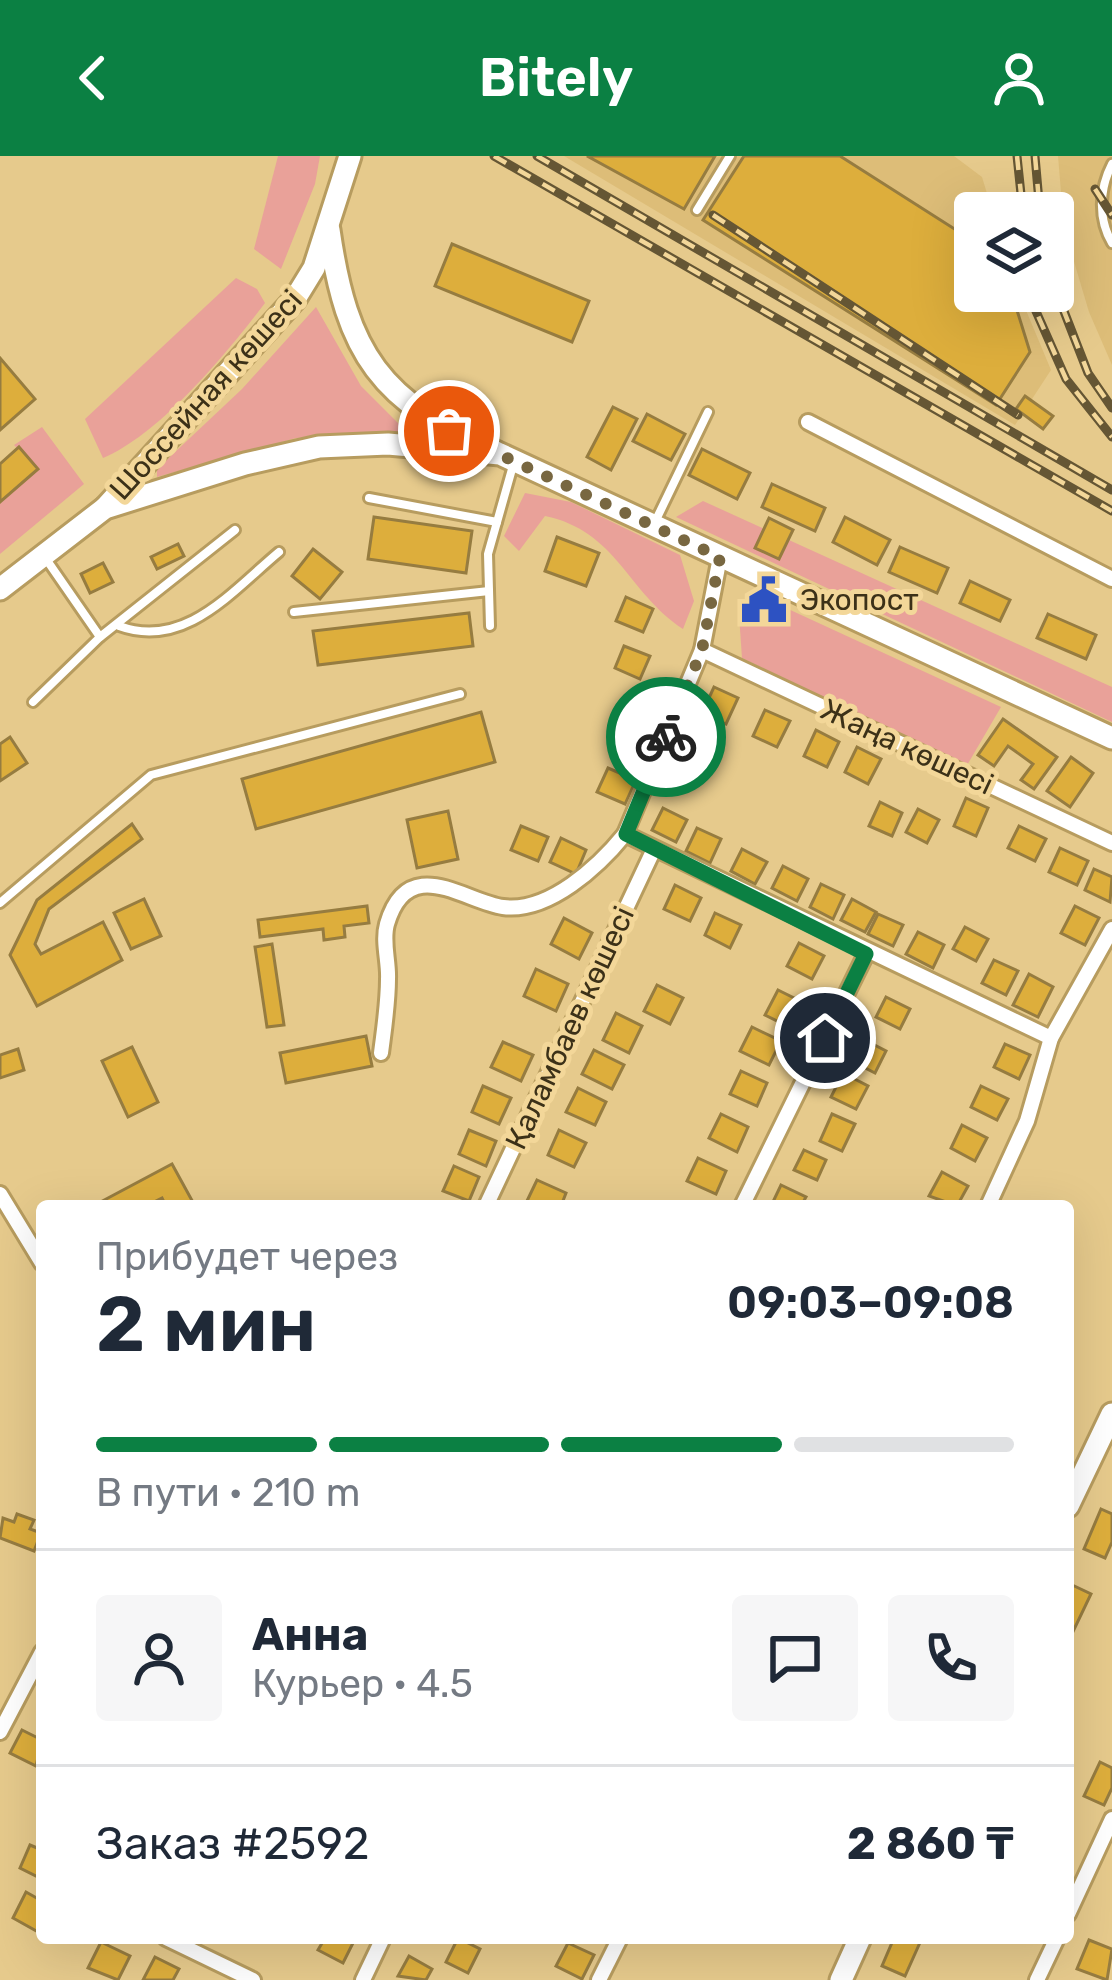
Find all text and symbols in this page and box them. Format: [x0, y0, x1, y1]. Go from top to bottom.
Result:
icon: back [60, 45, 126, 111]
icon: person [986, 45, 1052, 111]
text: Bitely [479, 46, 633, 110]
map controls [954, 192, 1074, 312]
button: layers [954, 192, 1074, 312]
street label: Шоссейная көшесі [102, 283, 310, 507]
pin [398, 380, 500, 482]
icon: bag [416, 398, 482, 464]
public building icon: Экопост [739, 575, 789, 625]
place label: Экопост [800, 582, 919, 618]
courier [606, 677, 726, 797]
street label: Жаңа көшесі [815, 691, 999, 803]
icon: bike [633, 704, 699, 770]
street label: Қаламбаев көшесі [498, 901, 642, 1155]
pin [774, 987, 876, 1089]
icon: home [792, 1005, 858, 1071]
text: Прибудет через [96, 1234, 398, 1280]
text: 09:03–09:08 [727, 1276, 1014, 1329]
text: 2 мин [96, 1278, 317, 1371]
text: В пути · 210 m [96, 1470, 360, 1516]
button: person [96, 1595, 222, 1721]
button: chat [732, 1595, 858, 1721]
button: phone [888, 1595, 1014, 1721]
text: Анна [252, 1608, 368, 1661]
text: Курьер · 4.5 [252, 1661, 473, 1707]
text: Заказ #2592 [96, 1817, 369, 1870]
text: 2 860 ₸ [847, 1817, 1014, 1870]

